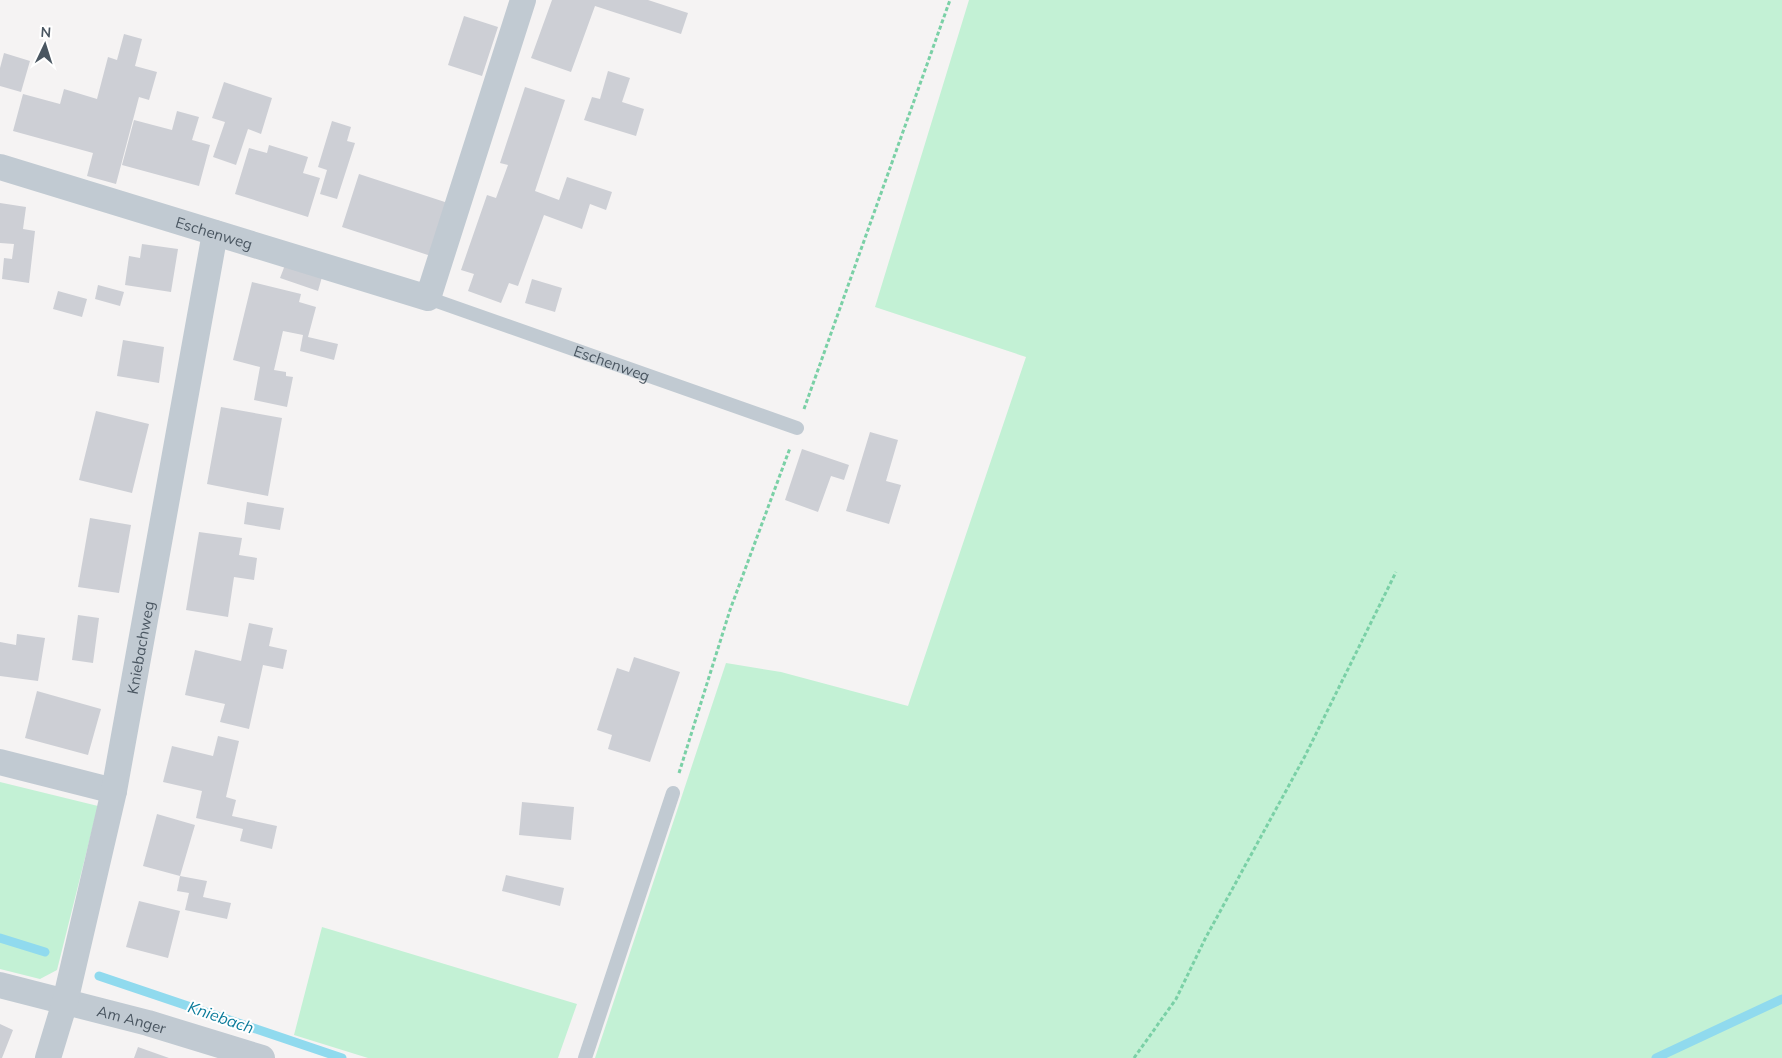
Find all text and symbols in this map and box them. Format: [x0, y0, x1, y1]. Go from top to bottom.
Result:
north arrow [20, 20, 70, 70]
text: N [40, 23, 52, 41]
street label: Eschenweg [173, 212, 255, 253]
street label: Eschenweg [571, 341, 653, 385]
street label: Kniebachweg [122, 599, 158, 696]
water label: Kniebach [185, 996, 257, 1038]
street label: Am Anger [95, 1001, 169, 1038]

